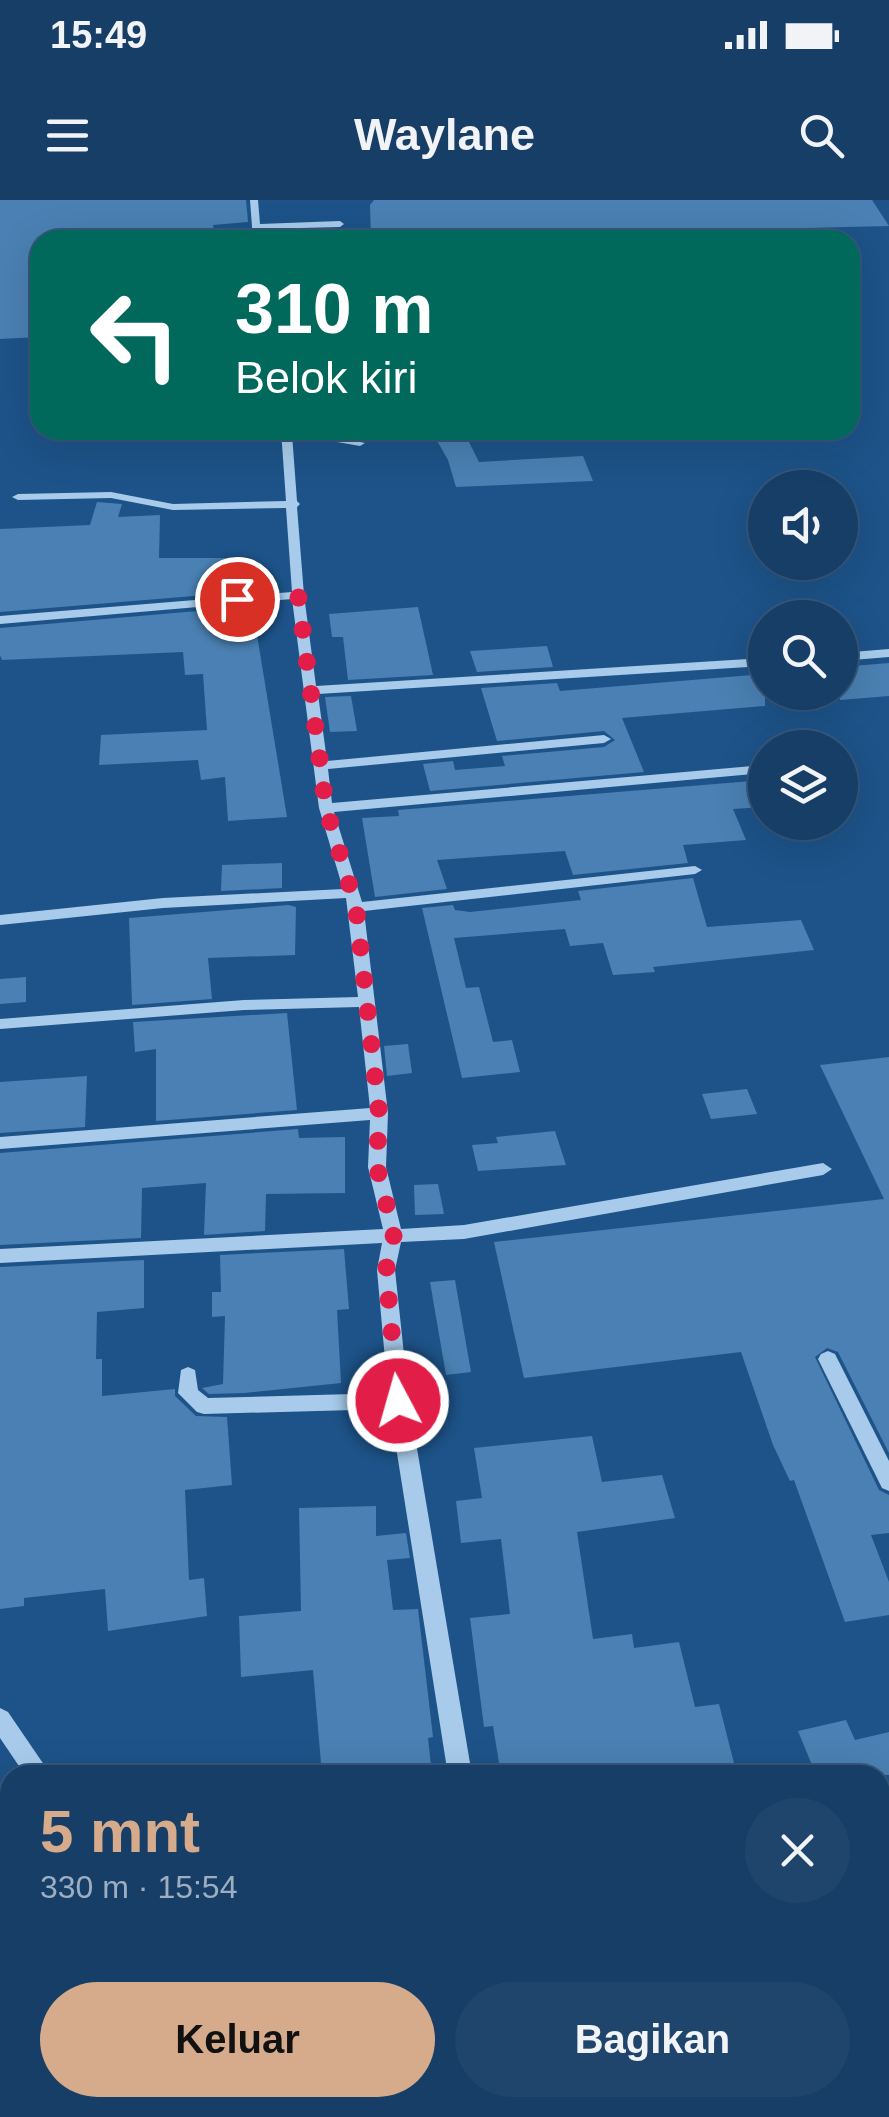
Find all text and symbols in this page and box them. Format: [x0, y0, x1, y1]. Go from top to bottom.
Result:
text: 15:49 [50, 14, 147, 56]
icon: menu [40, 108, 95, 163]
icon: search [794, 108, 849, 163]
text: Waylane [354, 109, 535, 160]
icon: left [70, 270, 200, 400]
text: 310 m [235, 270, 433, 348]
text: Belok kiri [235, 352, 418, 403]
map controls [748, 470, 858, 840]
button: sound [748, 470, 858, 580]
pin [195, 557, 280, 642]
icon: arrive [210, 572, 265, 627]
button: search [748, 600, 858, 710]
button: layers [748, 730, 858, 840]
position arrow [346, 1349, 450, 1453]
text: 5 mnt [40, 1798, 200, 1865]
button: close [745, 1798, 850, 1903]
text: 330 m · 15:54 [40, 1869, 237, 1905]
button: Keluar [40, 1982, 435, 2097]
button: Bagikan [455, 1982, 850, 2097]

